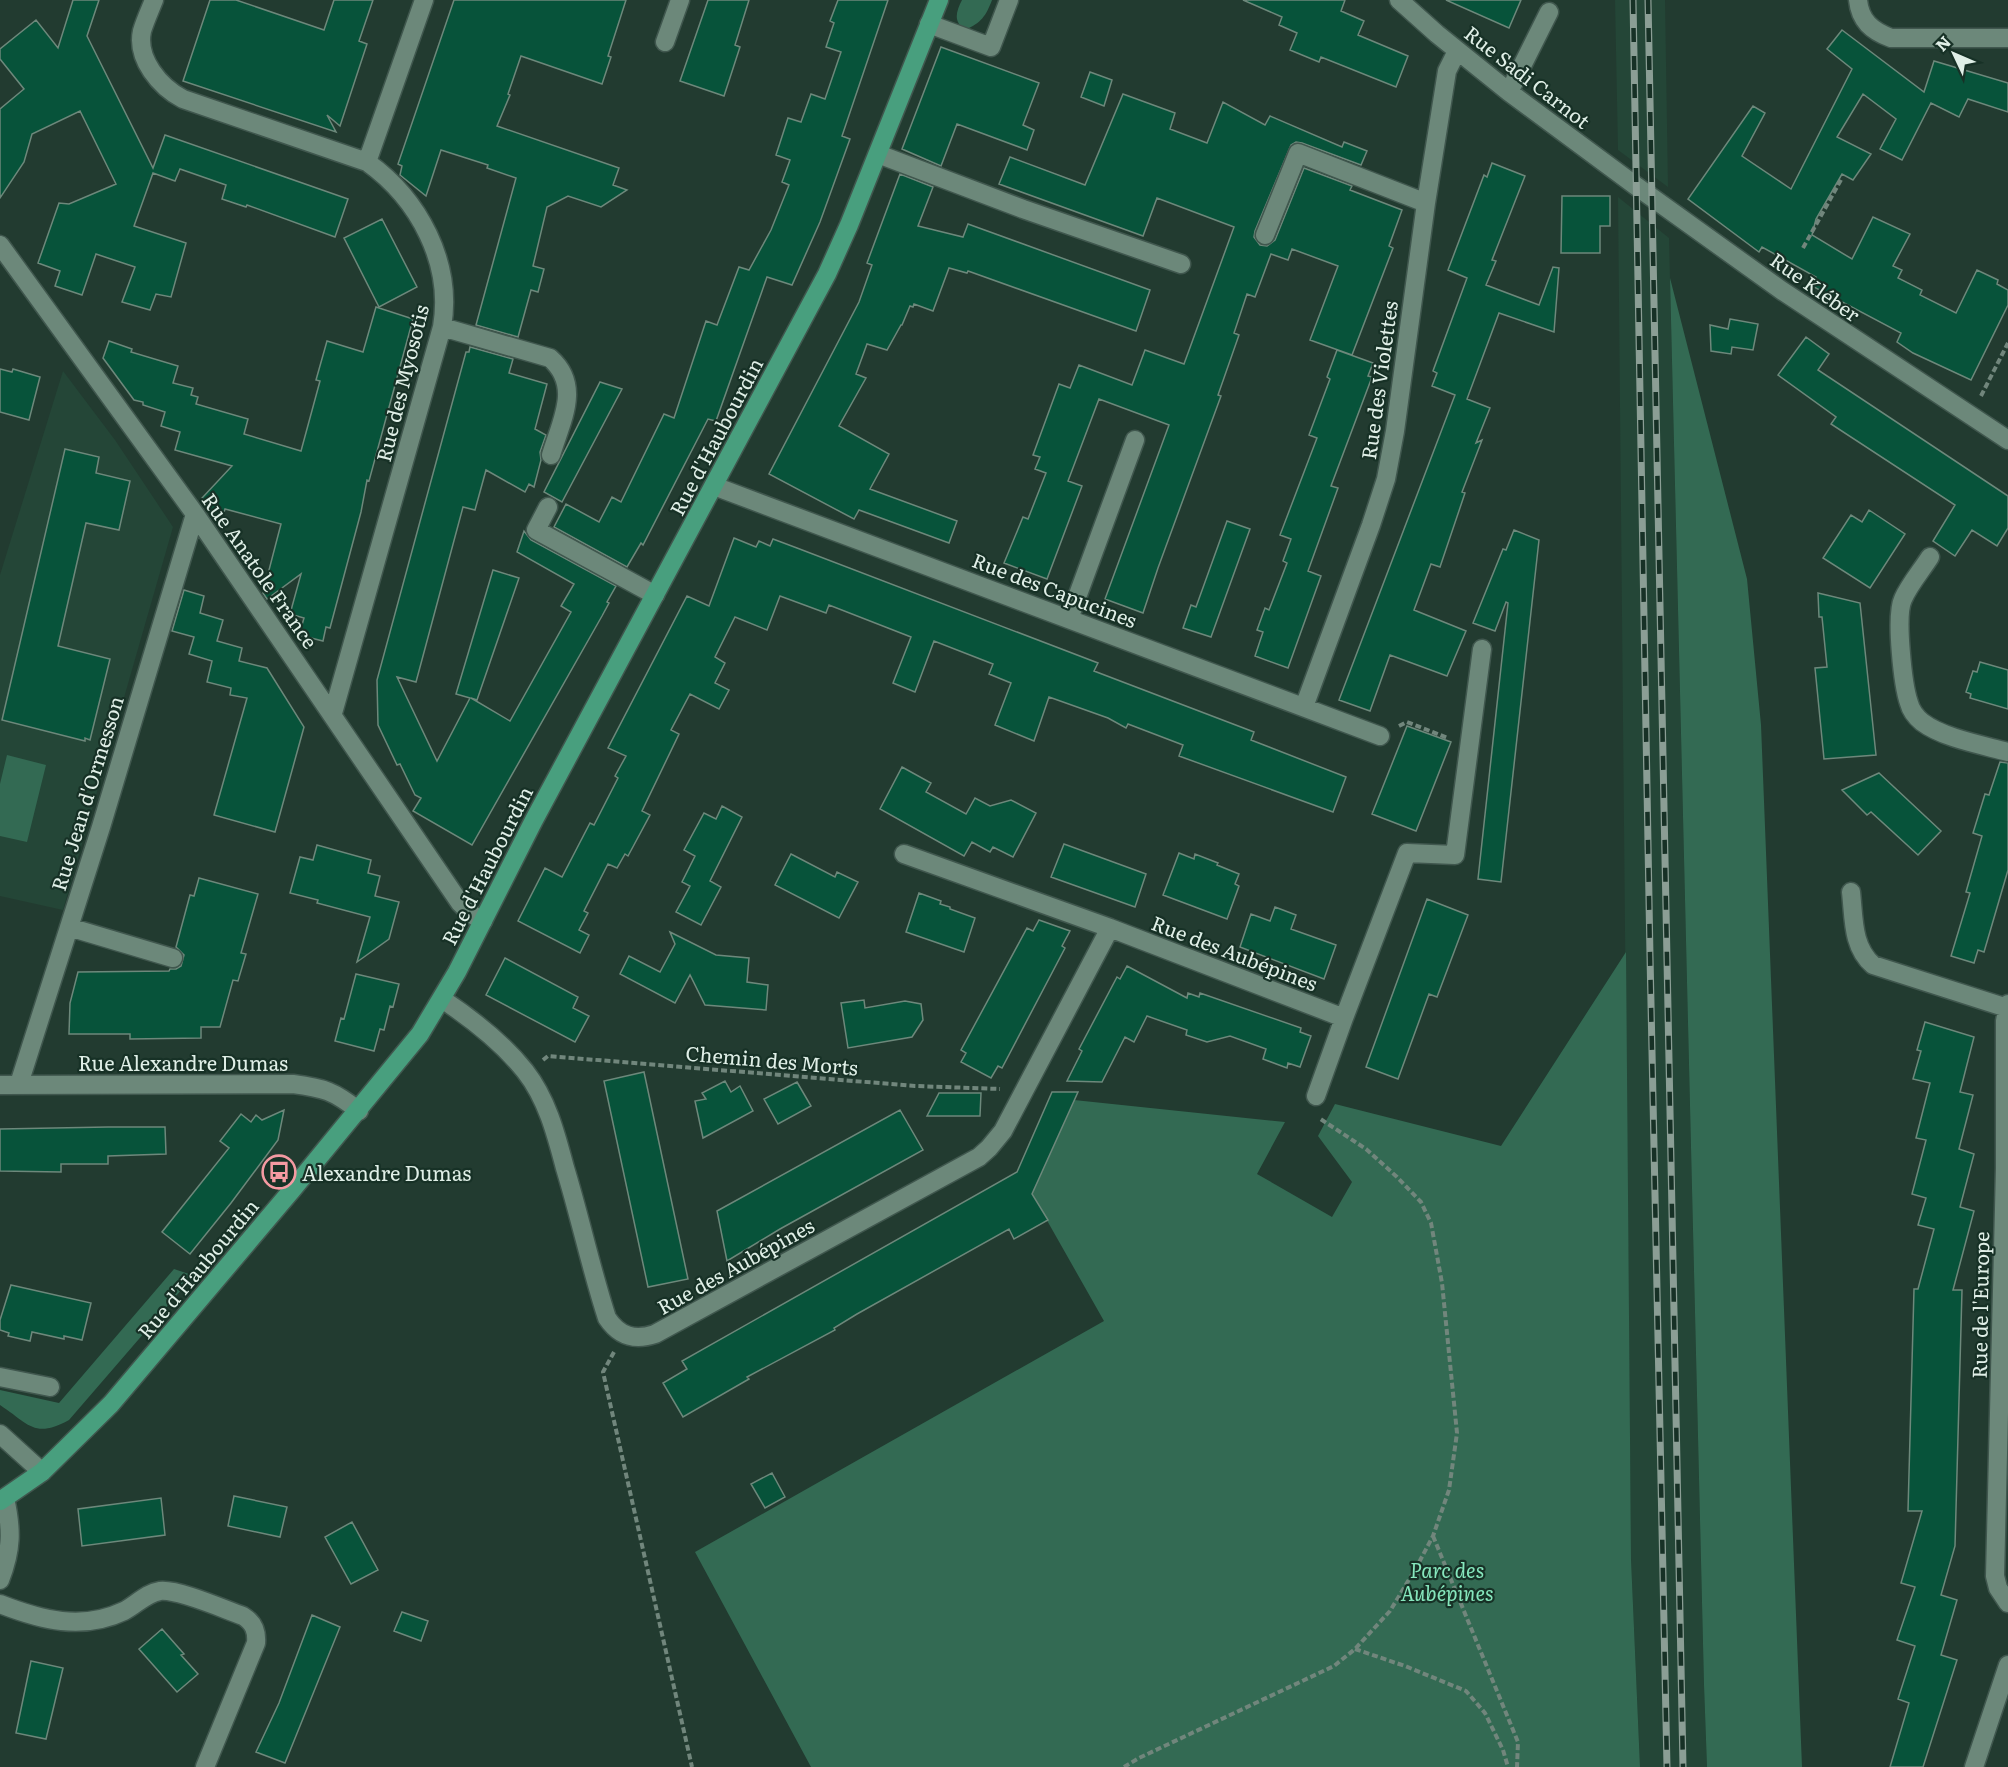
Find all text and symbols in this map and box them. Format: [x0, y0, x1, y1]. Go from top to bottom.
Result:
street label: Rue Sadi Carnot [1459, 17, 1597, 135]
north arrow [1924, 24, 1984, 84]
text: N [1929, 30, 1956, 56]
street label: Rue Kléber [1765, 244, 1868, 328]
street label: Rue des Violettes [1352, 299, 1404, 461]
street label: Rue des Myosotis [367, 301, 435, 465]
street label: Rue d'Haubourdin [661, 352, 769, 520]
street label: Rue Anatole France [196, 486, 326, 654]
street label: Rue des Capucines [968, 544, 1142, 634]
street label: Rue Jean d'Ormesson [42, 692, 130, 894]
street label: Rue d'Haubourdin [433, 780, 539, 950]
street label: Rue des Aubépines [1148, 907, 1322, 997]
street label: Chemin des Morts [685, 1037, 859, 1081]
street label: Rue Alexandre Dumas [78, 1047, 288, 1077]
bus stop icon: Alexandre Dumas [261, 1154, 297, 1190]
place label: Alexandre Dumas [302, 1157, 471, 1187]
street label: Rue d'Haubourdin [129, 1191, 265, 1345]
street label: Rue des Aubépines [651, 1209, 819, 1321]
street label: Rue de l'Europe [1963, 1231, 1995, 1379]
park label: Parc des Aubépines [1400, 1554, 1494, 1607]

